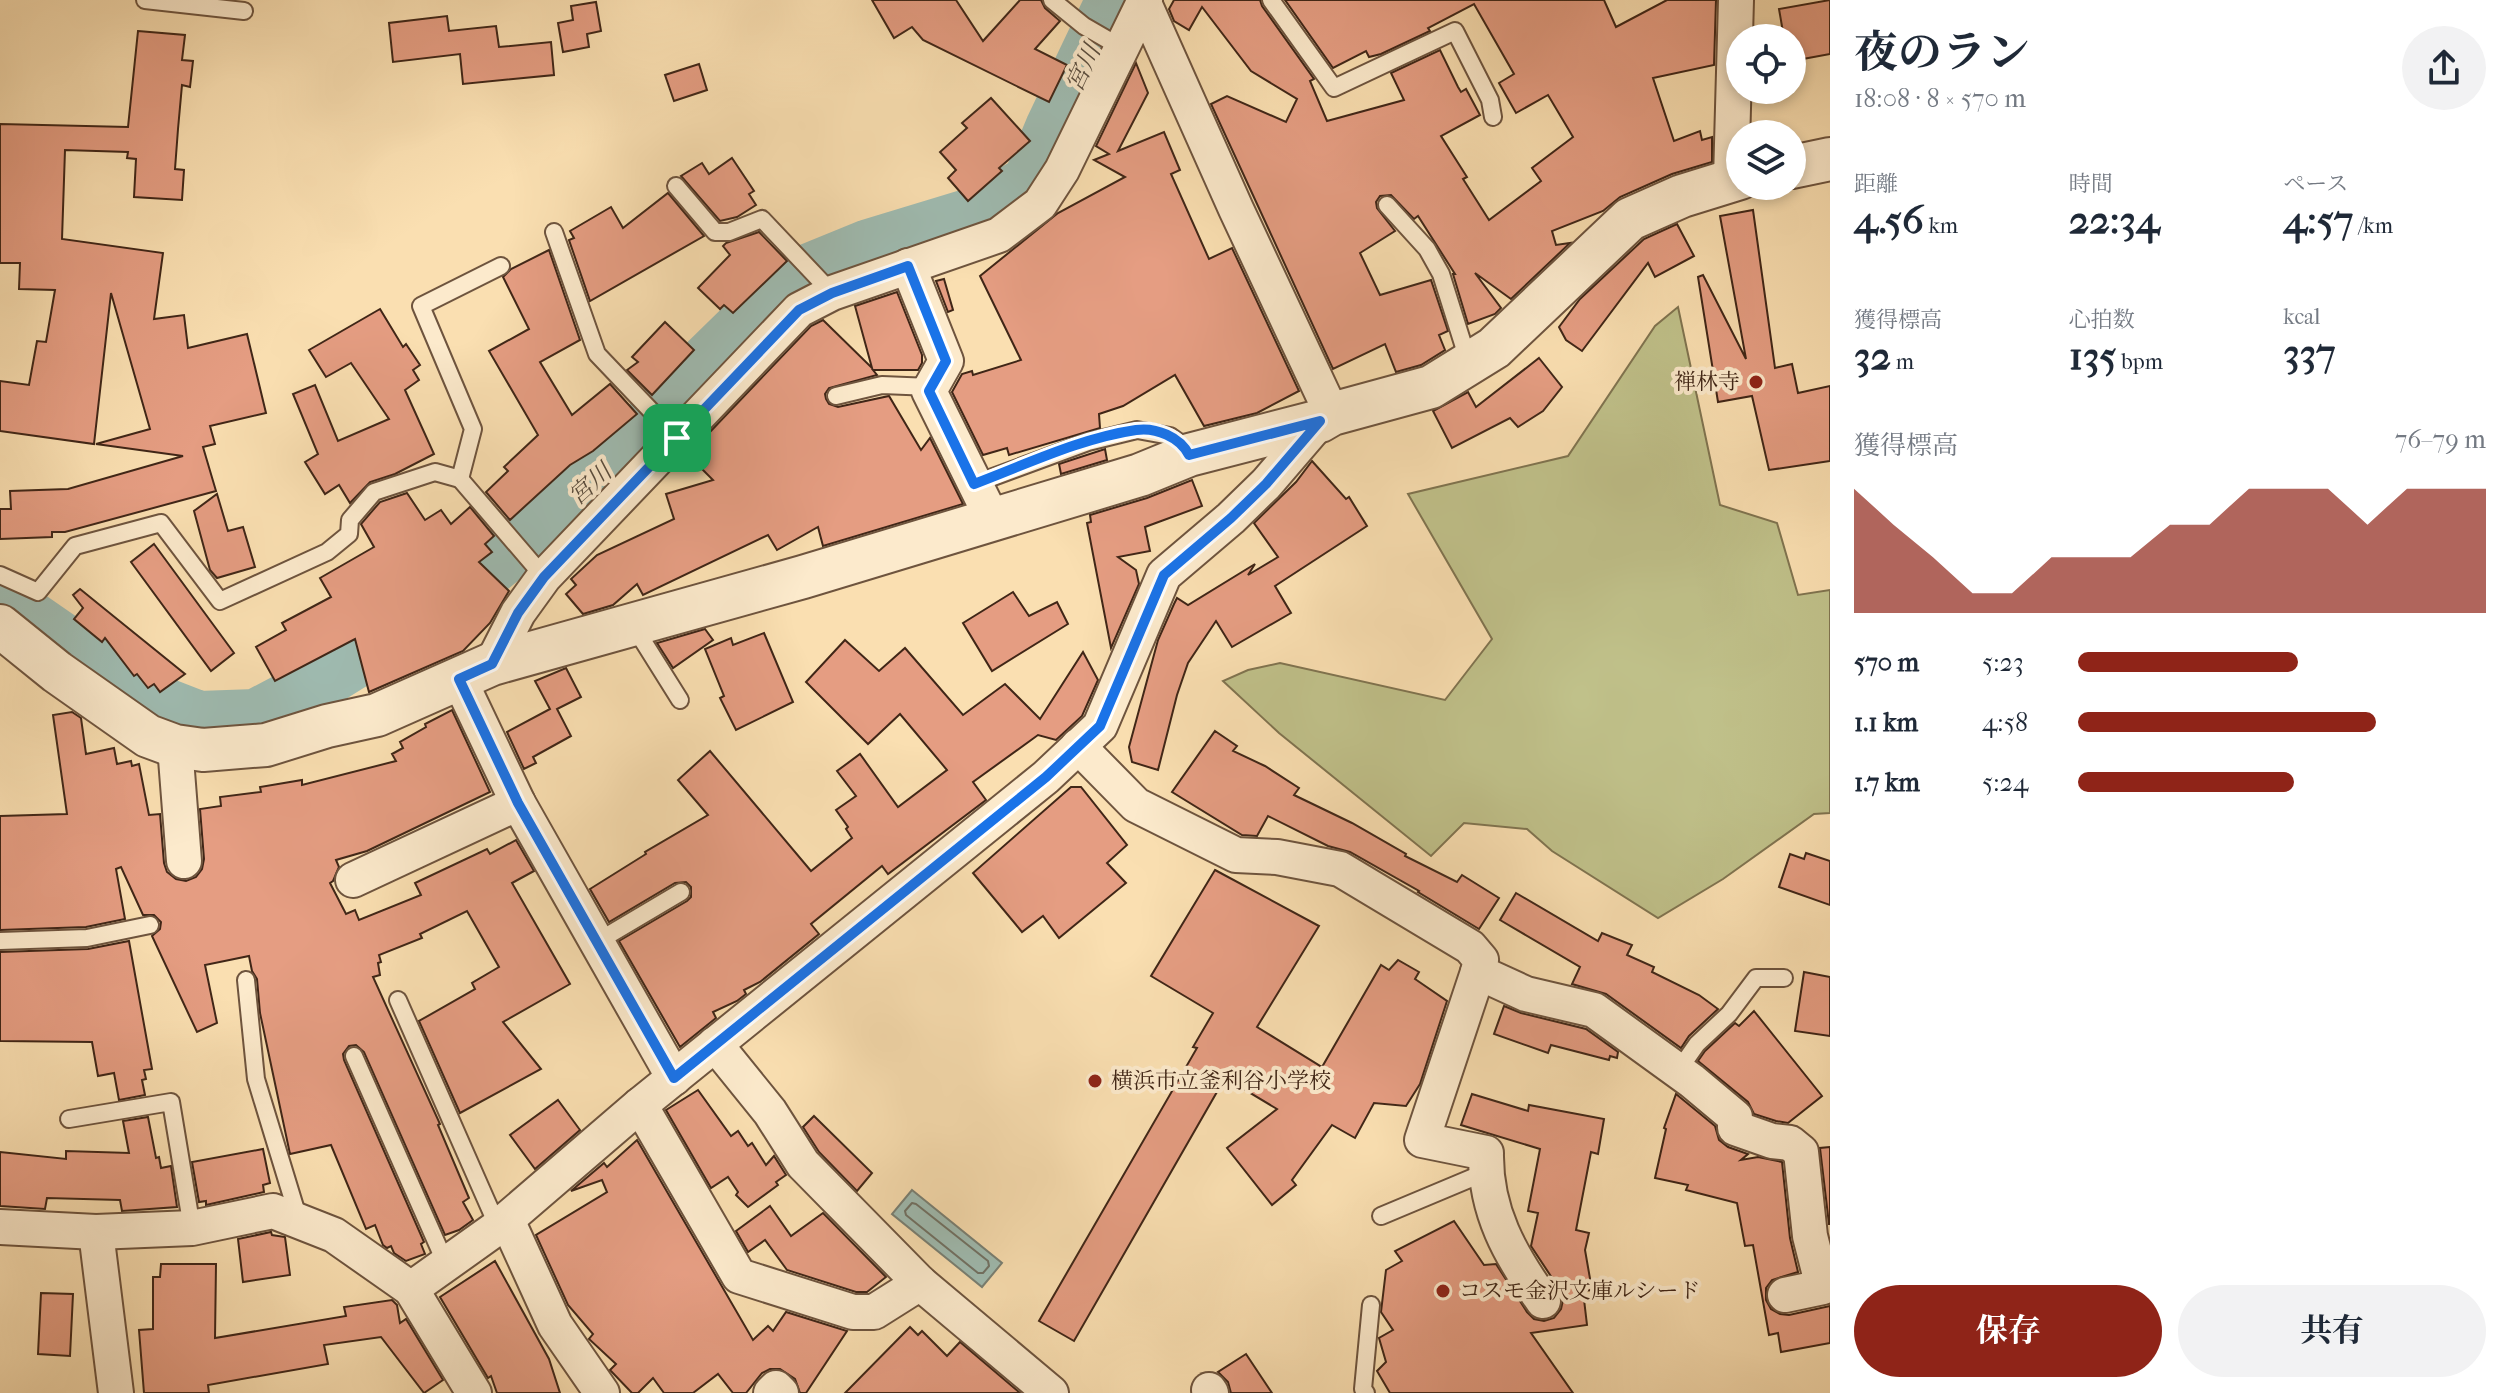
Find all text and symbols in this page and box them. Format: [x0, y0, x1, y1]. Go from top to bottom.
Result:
map controls [1726, 24, 1806, 200]
button: locate [1726, 24, 1806, 104]
button: share [2402, 26, 2486, 110]
text: 夜のラン [1854, 27, 2030, 78]
water label: 宮川 [1060, 38, 1107, 96]
text: 18:08 · 8 × 570 m [1854, 83, 2026, 114]
button: layers [1726, 120, 1806, 200]
text: 距離 [1854, 171, 1898, 197]
text: 時間 [2069, 171, 2113, 197]
text: ペース [2283, 171, 2348, 197]
text: 4.56 [1854, 197, 1924, 243]
text: 22:34 [2069, 197, 2160, 243]
text: 4:57 [2283, 197, 2353, 243]
text: km [1924, 213, 1958, 239]
text: /km [2353, 213, 2393, 239]
text: kcal [2283, 304, 2320, 330]
text: 獲得標高 [1854, 307, 1942, 333]
text: 心拍数 [2069, 307, 2135, 333]
text: 337 [2283, 330, 2335, 376]
text: 32 [1854, 333, 1891, 379]
text: 135 [2069, 333, 2117, 379]
text: m [1891, 349, 1914, 375]
text: bpm [2117, 349, 2163, 375]
place label: 禅林寺 [1674, 369, 1740, 395]
marker: 禅林寺 [1747, 373, 1765, 391]
pin [643, 404, 711, 472]
icon: arrive [655, 416, 699, 460]
text: 76–79 m [2395, 424, 2486, 455]
text: 獲得標高 [1854, 430, 1958, 461]
water label: 宮川 [563, 456, 619, 510]
text: 570 m [1854, 647, 1919, 678]
text: 5:23 [1982, 647, 2024, 678]
text: 1.1 km [1854, 707, 1918, 738]
text: 4:58 [1982, 707, 2028, 738]
text: 1.7 km [1854, 767, 1920, 798]
text: 5:24 [1982, 767, 2028, 798]
place label: 横浜市立釜利谷小学校 [1111, 1068, 1331, 1094]
marker: 横浜市立釜利谷小学校 [1086, 1072, 1104, 1090]
place label: コスモ金沢文庫ルシード [1459, 1278, 1700, 1304]
marker: コスモ金沢文庫ルシード [1434, 1282, 1452, 1300]
button: 保存 [1854, 1285, 2162, 1377]
button: 共有 [2178, 1285, 2486, 1377]

